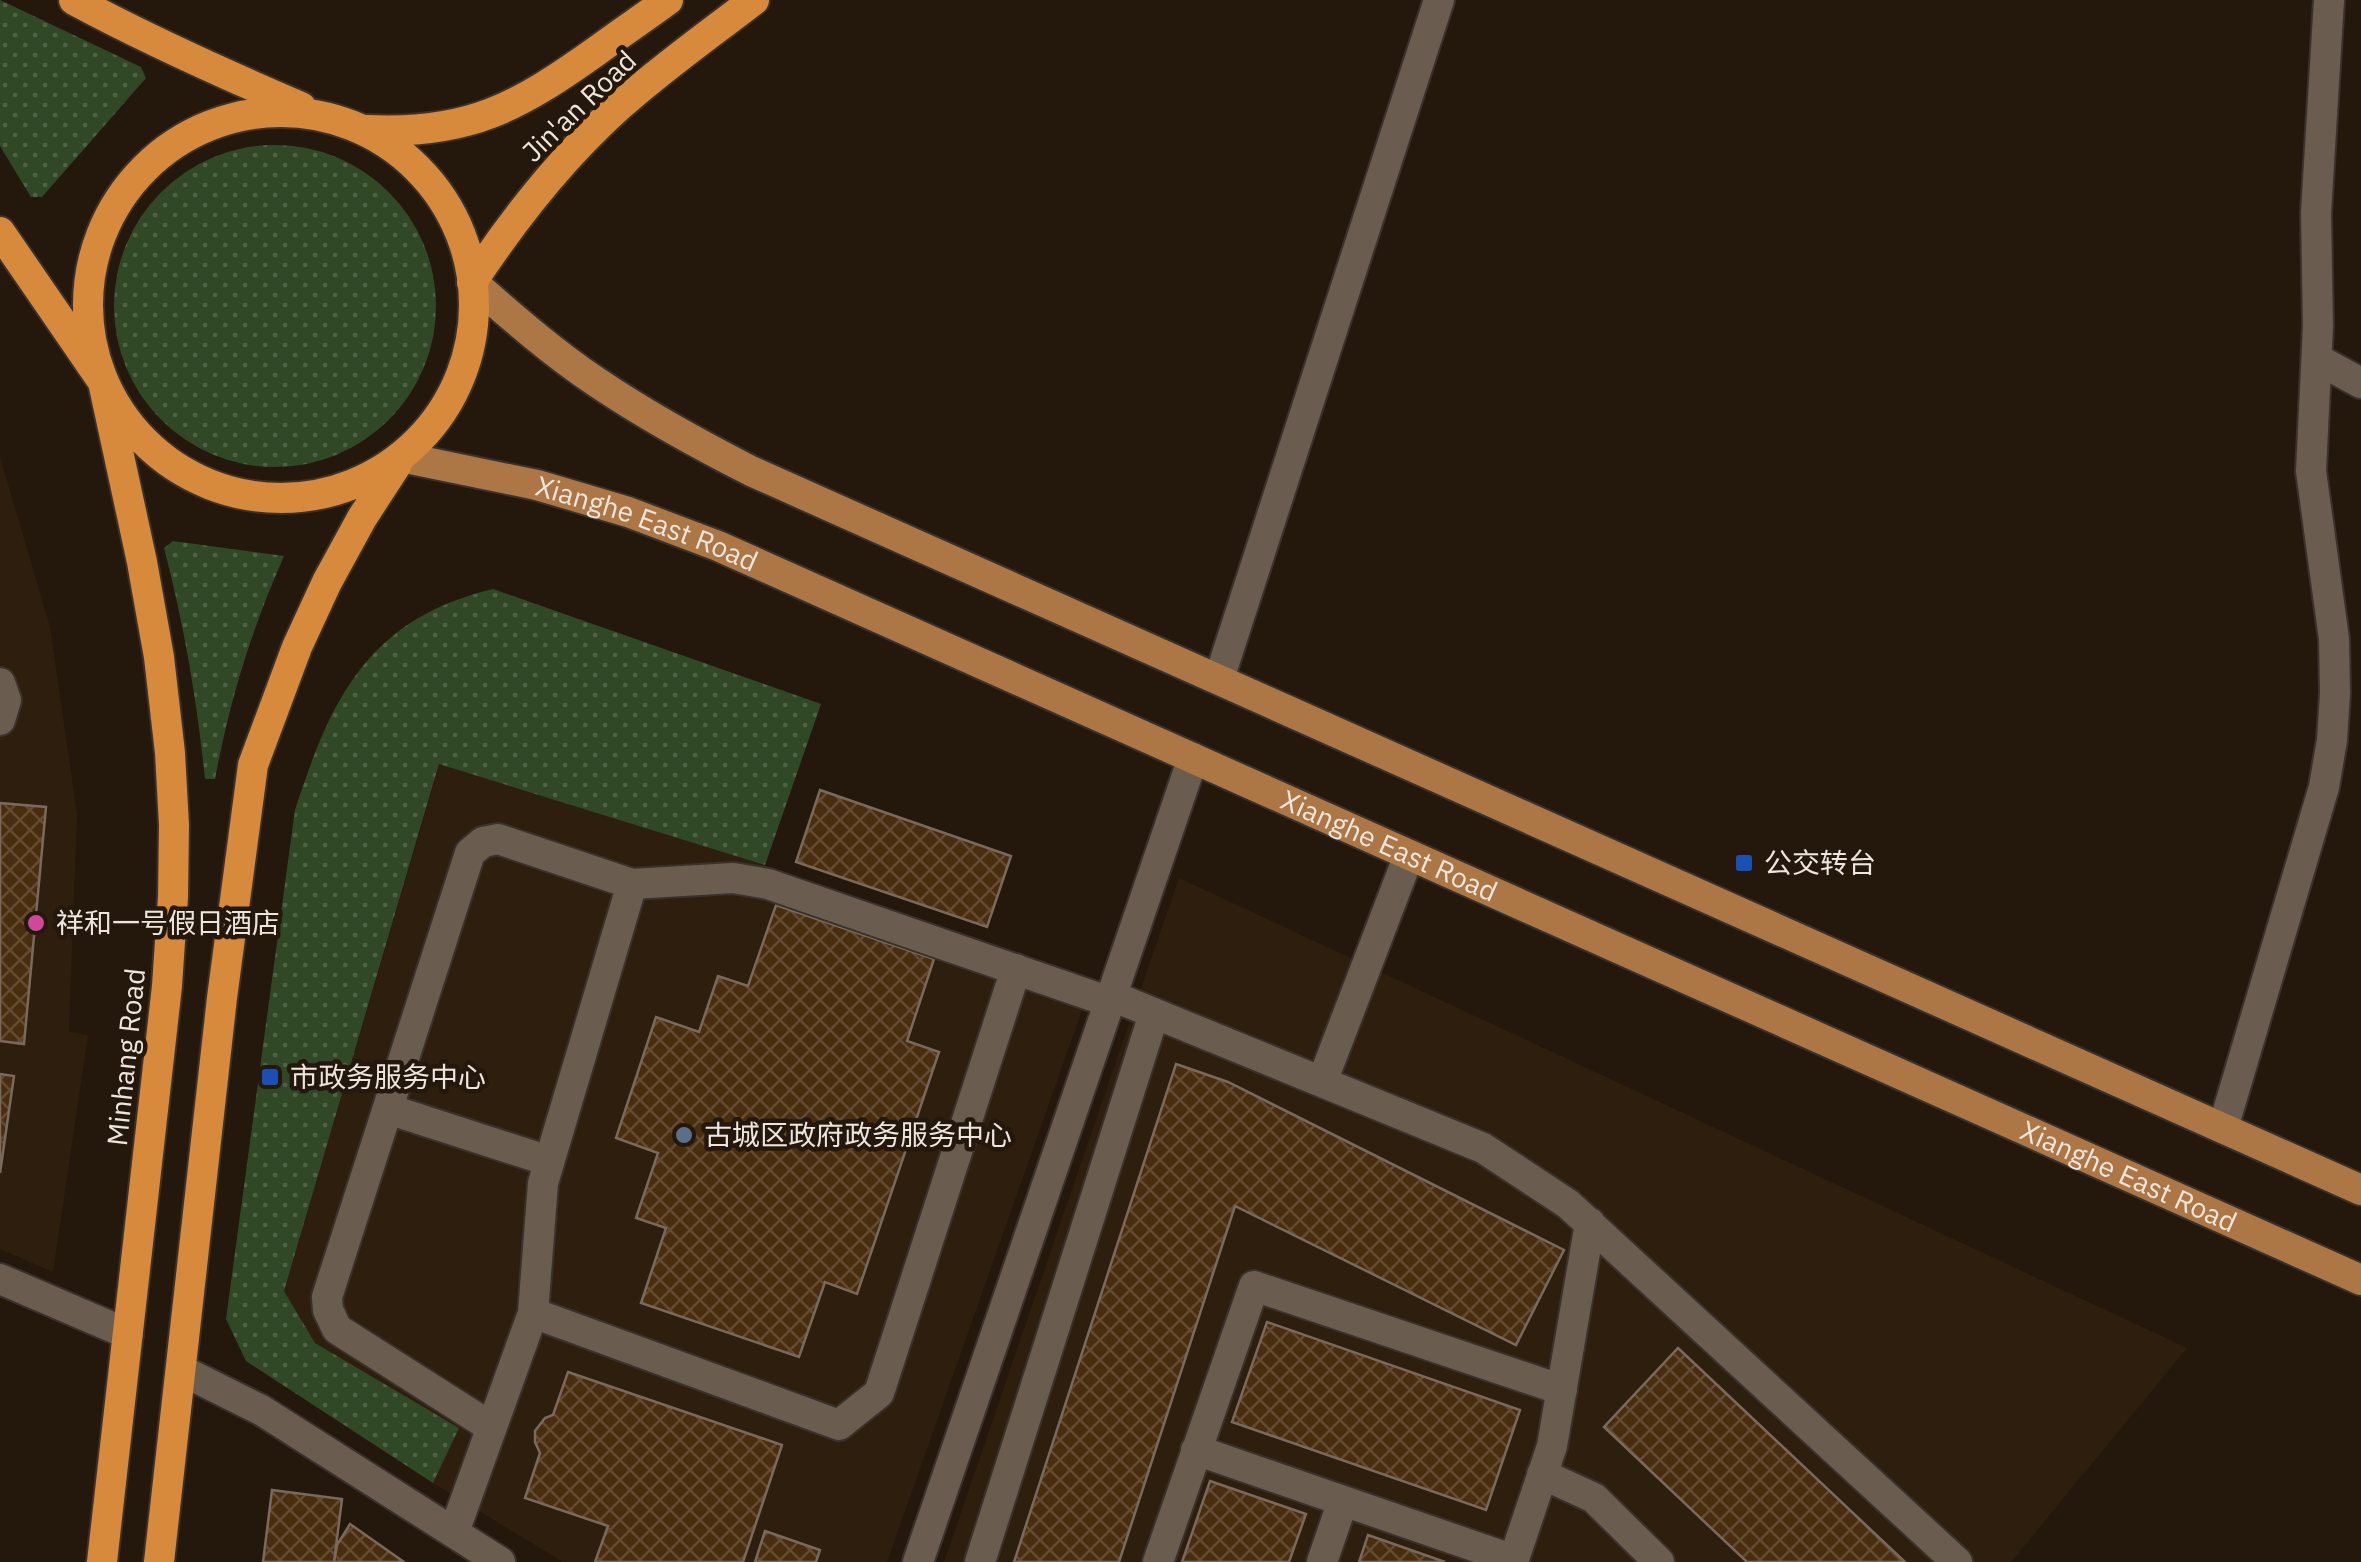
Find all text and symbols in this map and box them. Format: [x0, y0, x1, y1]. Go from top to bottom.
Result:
street label: Jin'an Road [514, 42, 644, 169]
street label: Xianghe East Road [531, 467, 764, 579]
street label: Xianghe East Road [1275, 781, 1503, 910]
place label: 公交转台 [1764, 844, 1876, 881]
marker: 公交转台 [1733, 852, 1755, 874]
place label: 祥和一号假日酒店 [56, 904, 280, 941]
marker: 祥和一号假日酒店 [25, 912, 47, 934]
street label: Minhang Road [98, 966, 153, 1147]
place label: 市政务服务中心 [290, 1058, 486, 1095]
marker: 市政务服务中心 [259, 1066, 281, 1088]
street label: Xianghe East Road [2015, 1111, 2243, 1240]
place label: 古城区政府政务服务中心 [704, 1116, 1012, 1153]
marker: 古城区政府政务服务中心 [673, 1124, 695, 1146]

